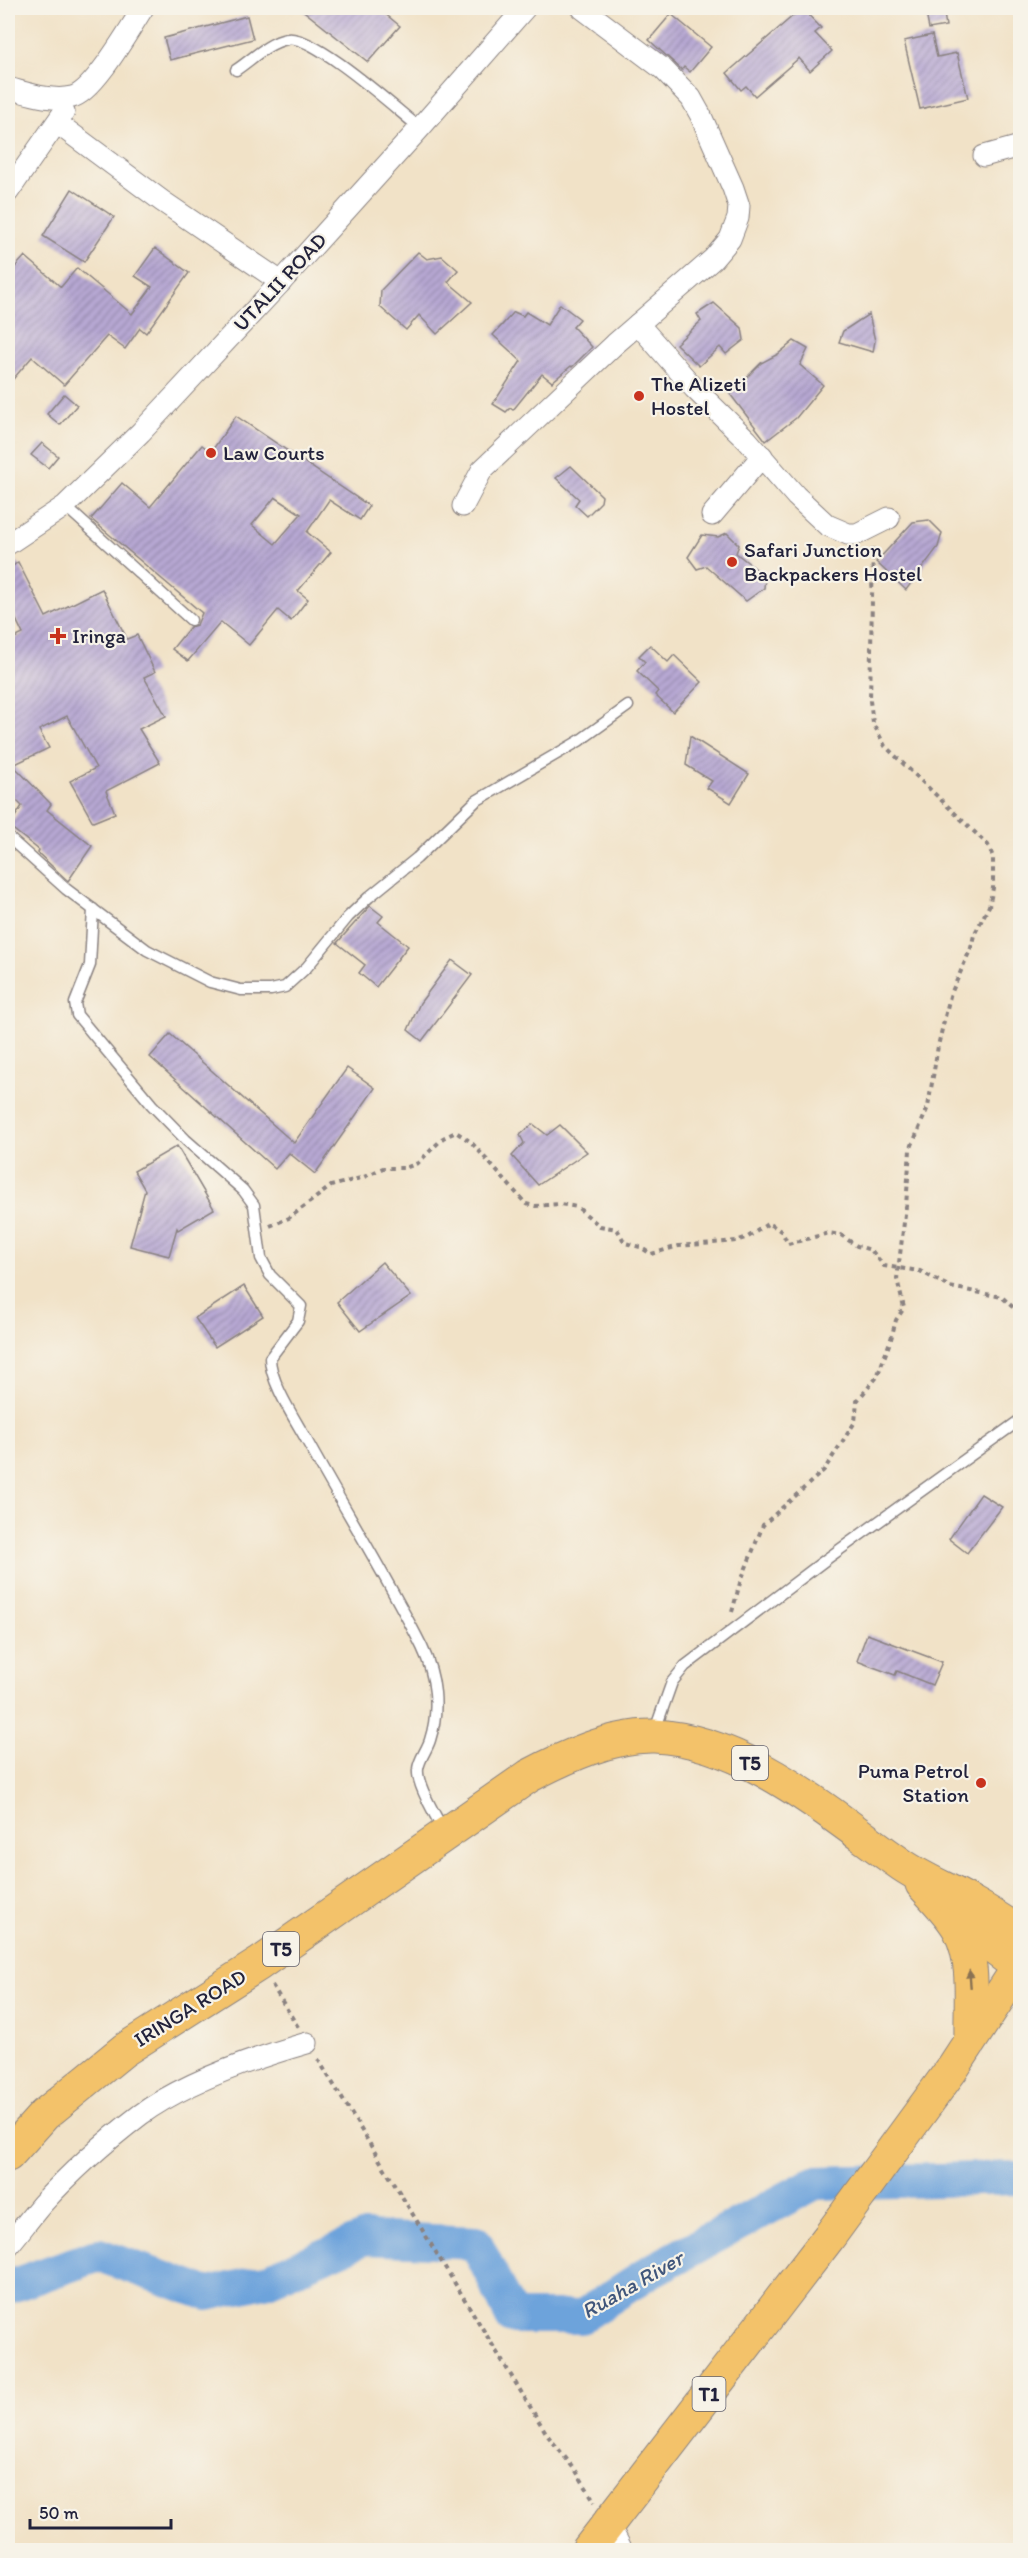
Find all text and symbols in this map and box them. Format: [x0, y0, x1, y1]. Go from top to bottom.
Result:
street label: UTALII ROAD [228, 227, 332, 336]
place label: The Alizeti Hostel [651, 371, 747, 420]
marker: The Alizeti Hostel [632, 389, 646, 403]
place label: Law Courts [223, 440, 325, 465]
marker: Law Courts [204, 446, 218, 460]
place label: Safari Junction Backpackers Hostel [744, 537, 922, 586]
marker: Safari Junction Backpackers Hostel [725, 555, 739, 569]
place label: Iringa [72, 623, 126, 648]
marker: Iringa [49, 627, 67, 645]
road number: T5 [732, 1746, 768, 1780]
place label: Puma Petrol Station [858, 1758, 969, 1807]
marker: Puma Petrol Station [974, 1776, 988, 1790]
road number: T5 [263, 1932, 299, 1966]
street label: IRINGA ROAD [129, 1963, 250, 2052]
one-way arrow [965, 1969, 975, 1988]
water label: Ruaha River [577, 2243, 690, 2324]
road number: T1 [692, 2377, 726, 2411]
scale bar [30, 2492, 171, 2530]
text: 50 m [39, 2502, 79, 2524]

